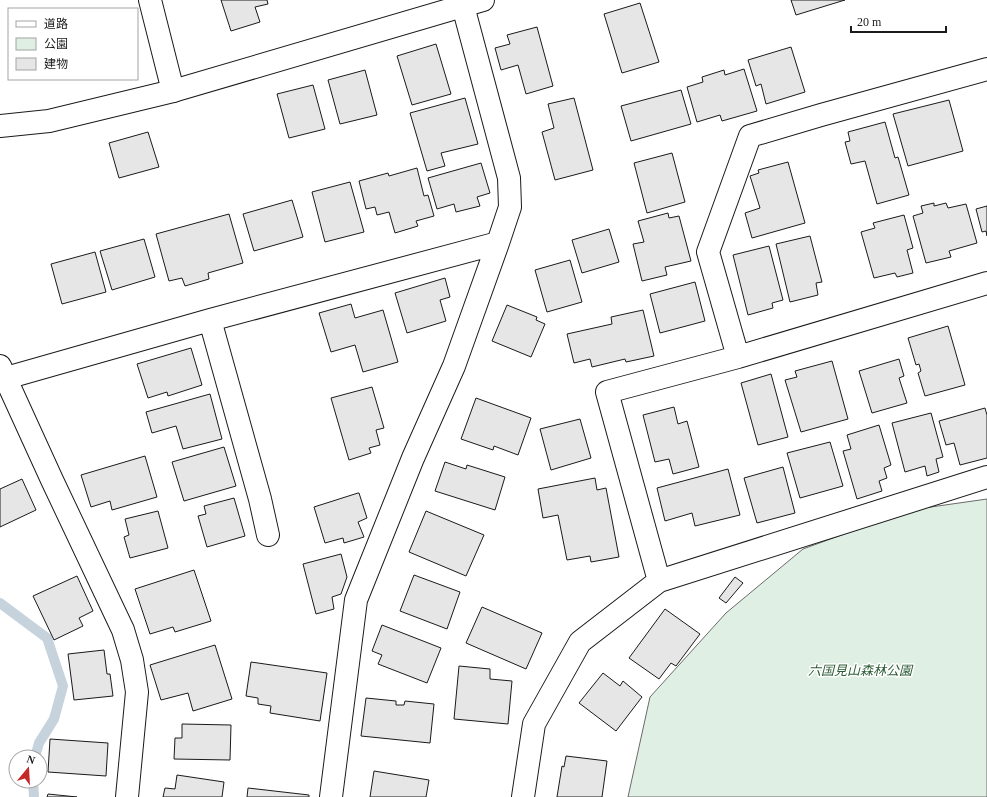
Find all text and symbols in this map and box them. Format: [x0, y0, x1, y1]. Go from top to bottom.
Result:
legend [8, 8, 138, 80]
scale bar [851, 8, 946, 34]
text: 20 m [857, 15, 882, 29]
text: 道路 [44, 17, 68, 31]
text: 公園 [44, 37, 68, 51]
text: 建物 [44, 57, 68, 71]
park label: 六国見山森林公園 [808, 663, 914, 678]
north arrow [8, 749, 48, 789]
text: N [25, 753, 37, 766]

